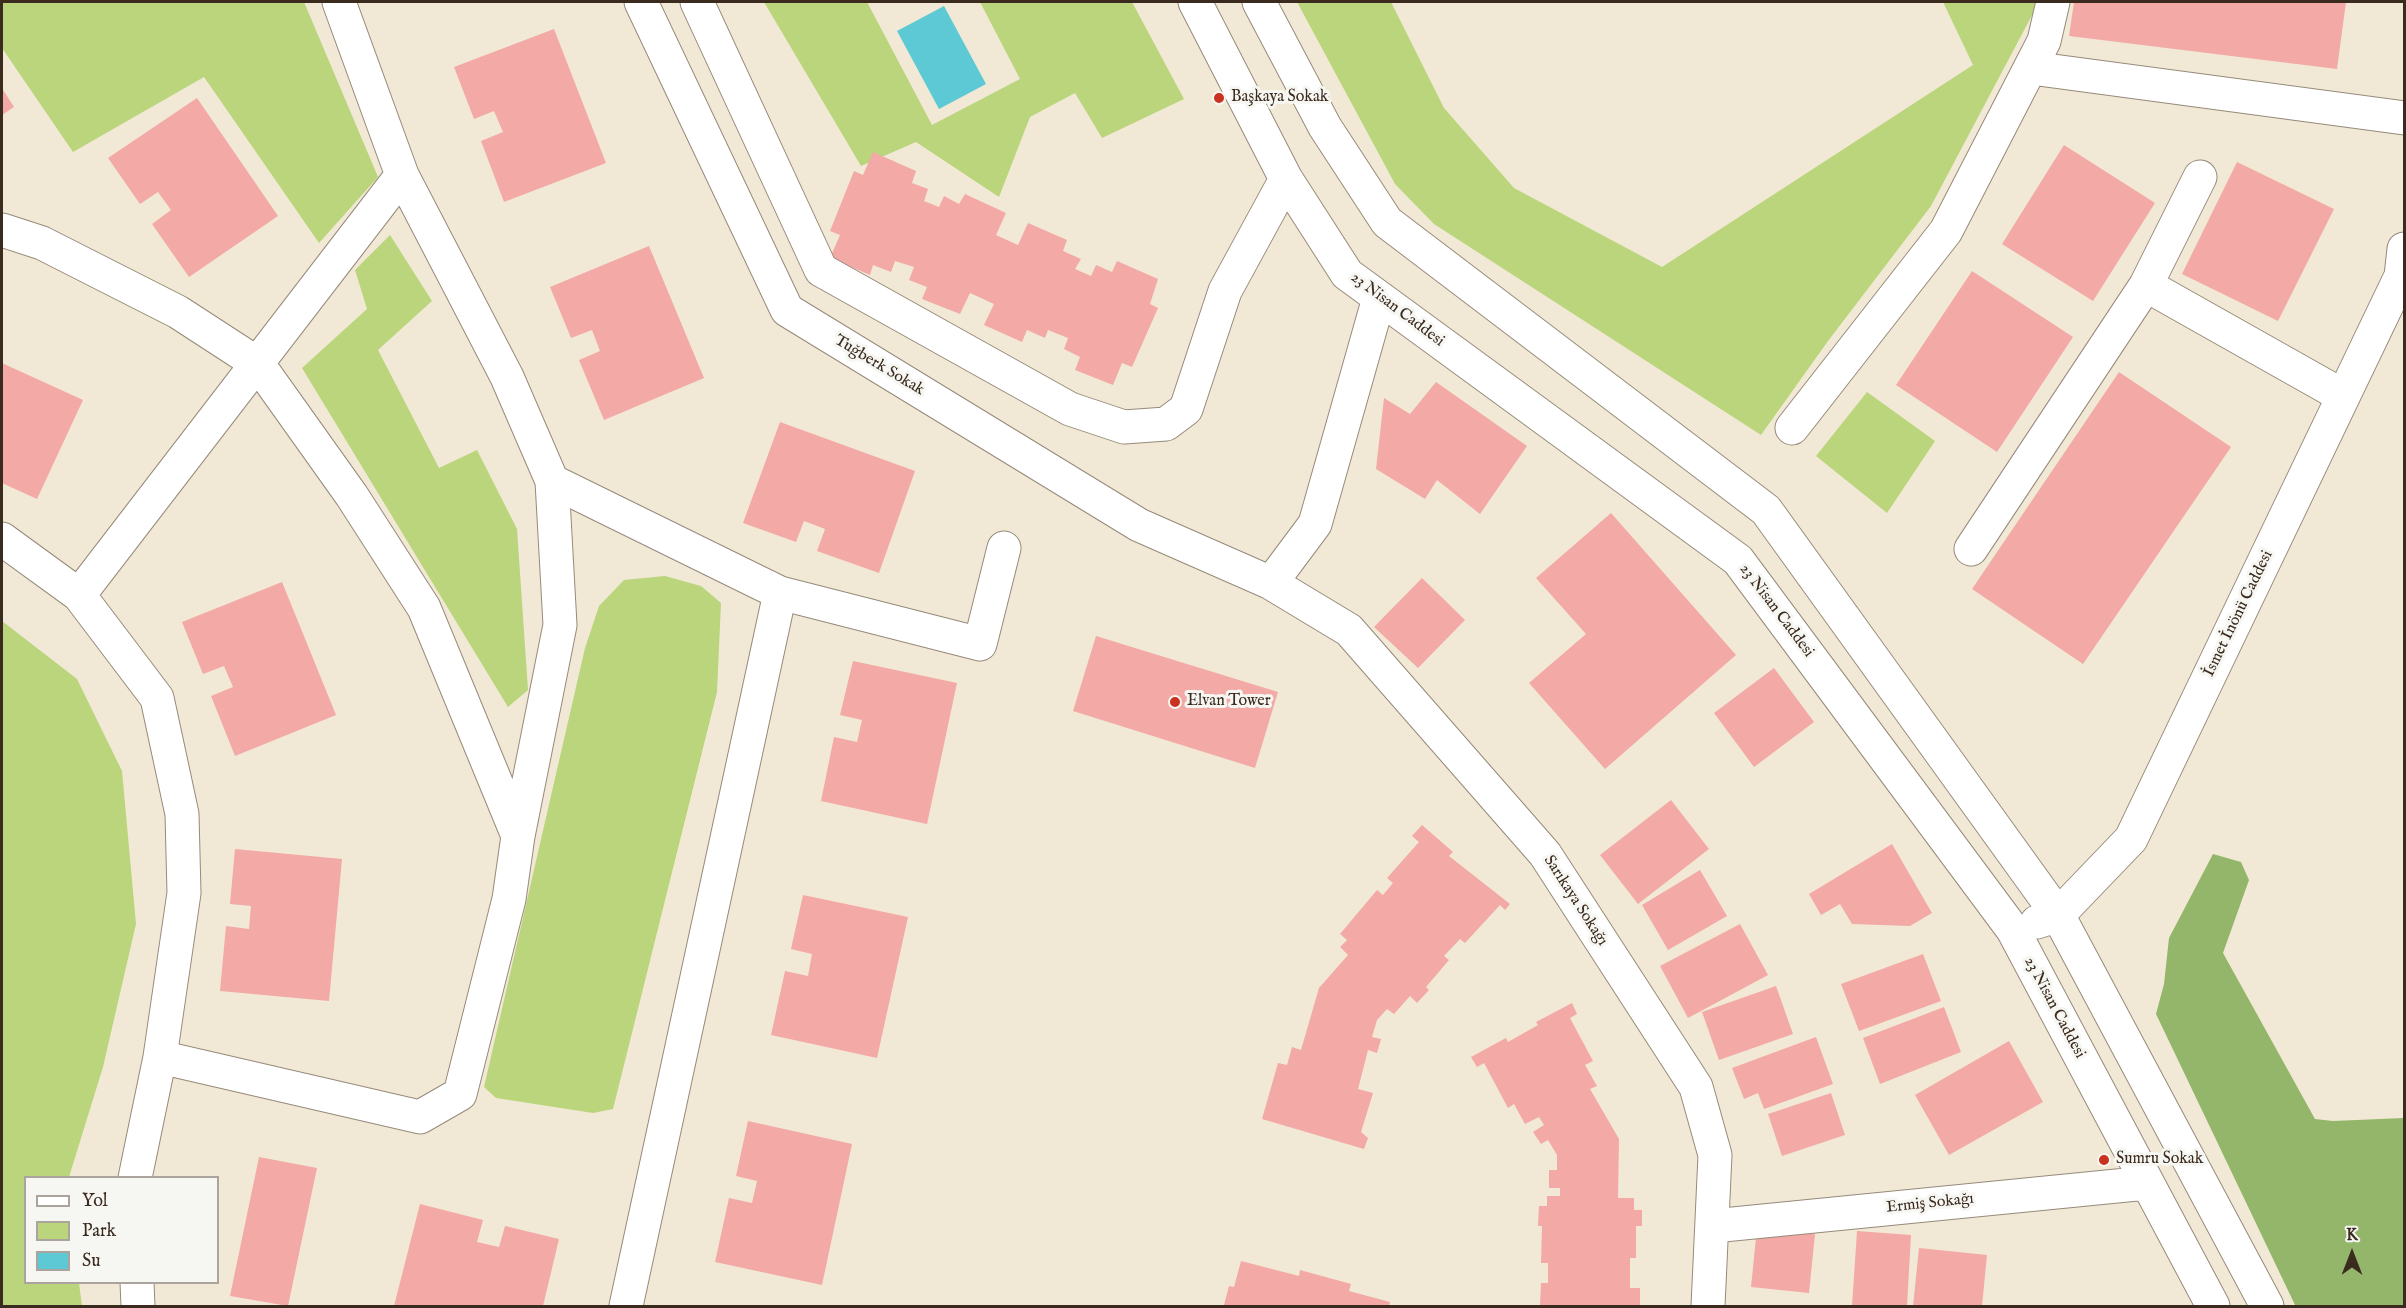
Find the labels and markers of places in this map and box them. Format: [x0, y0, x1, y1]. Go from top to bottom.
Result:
place label: Başkaya Sokak [1231, 88, 1328, 108]
marker: Başkaya Sokak [1212, 91, 1226, 105]
place label: Elvan Tower [1187, 692, 1271, 712]
marker: Elvan Tower [1168, 695, 1182, 709]
place label: Sumru Sokak [2116, 1150, 2203, 1170]
marker: Sumru Sokak [2097, 1153, 2111, 1167]

